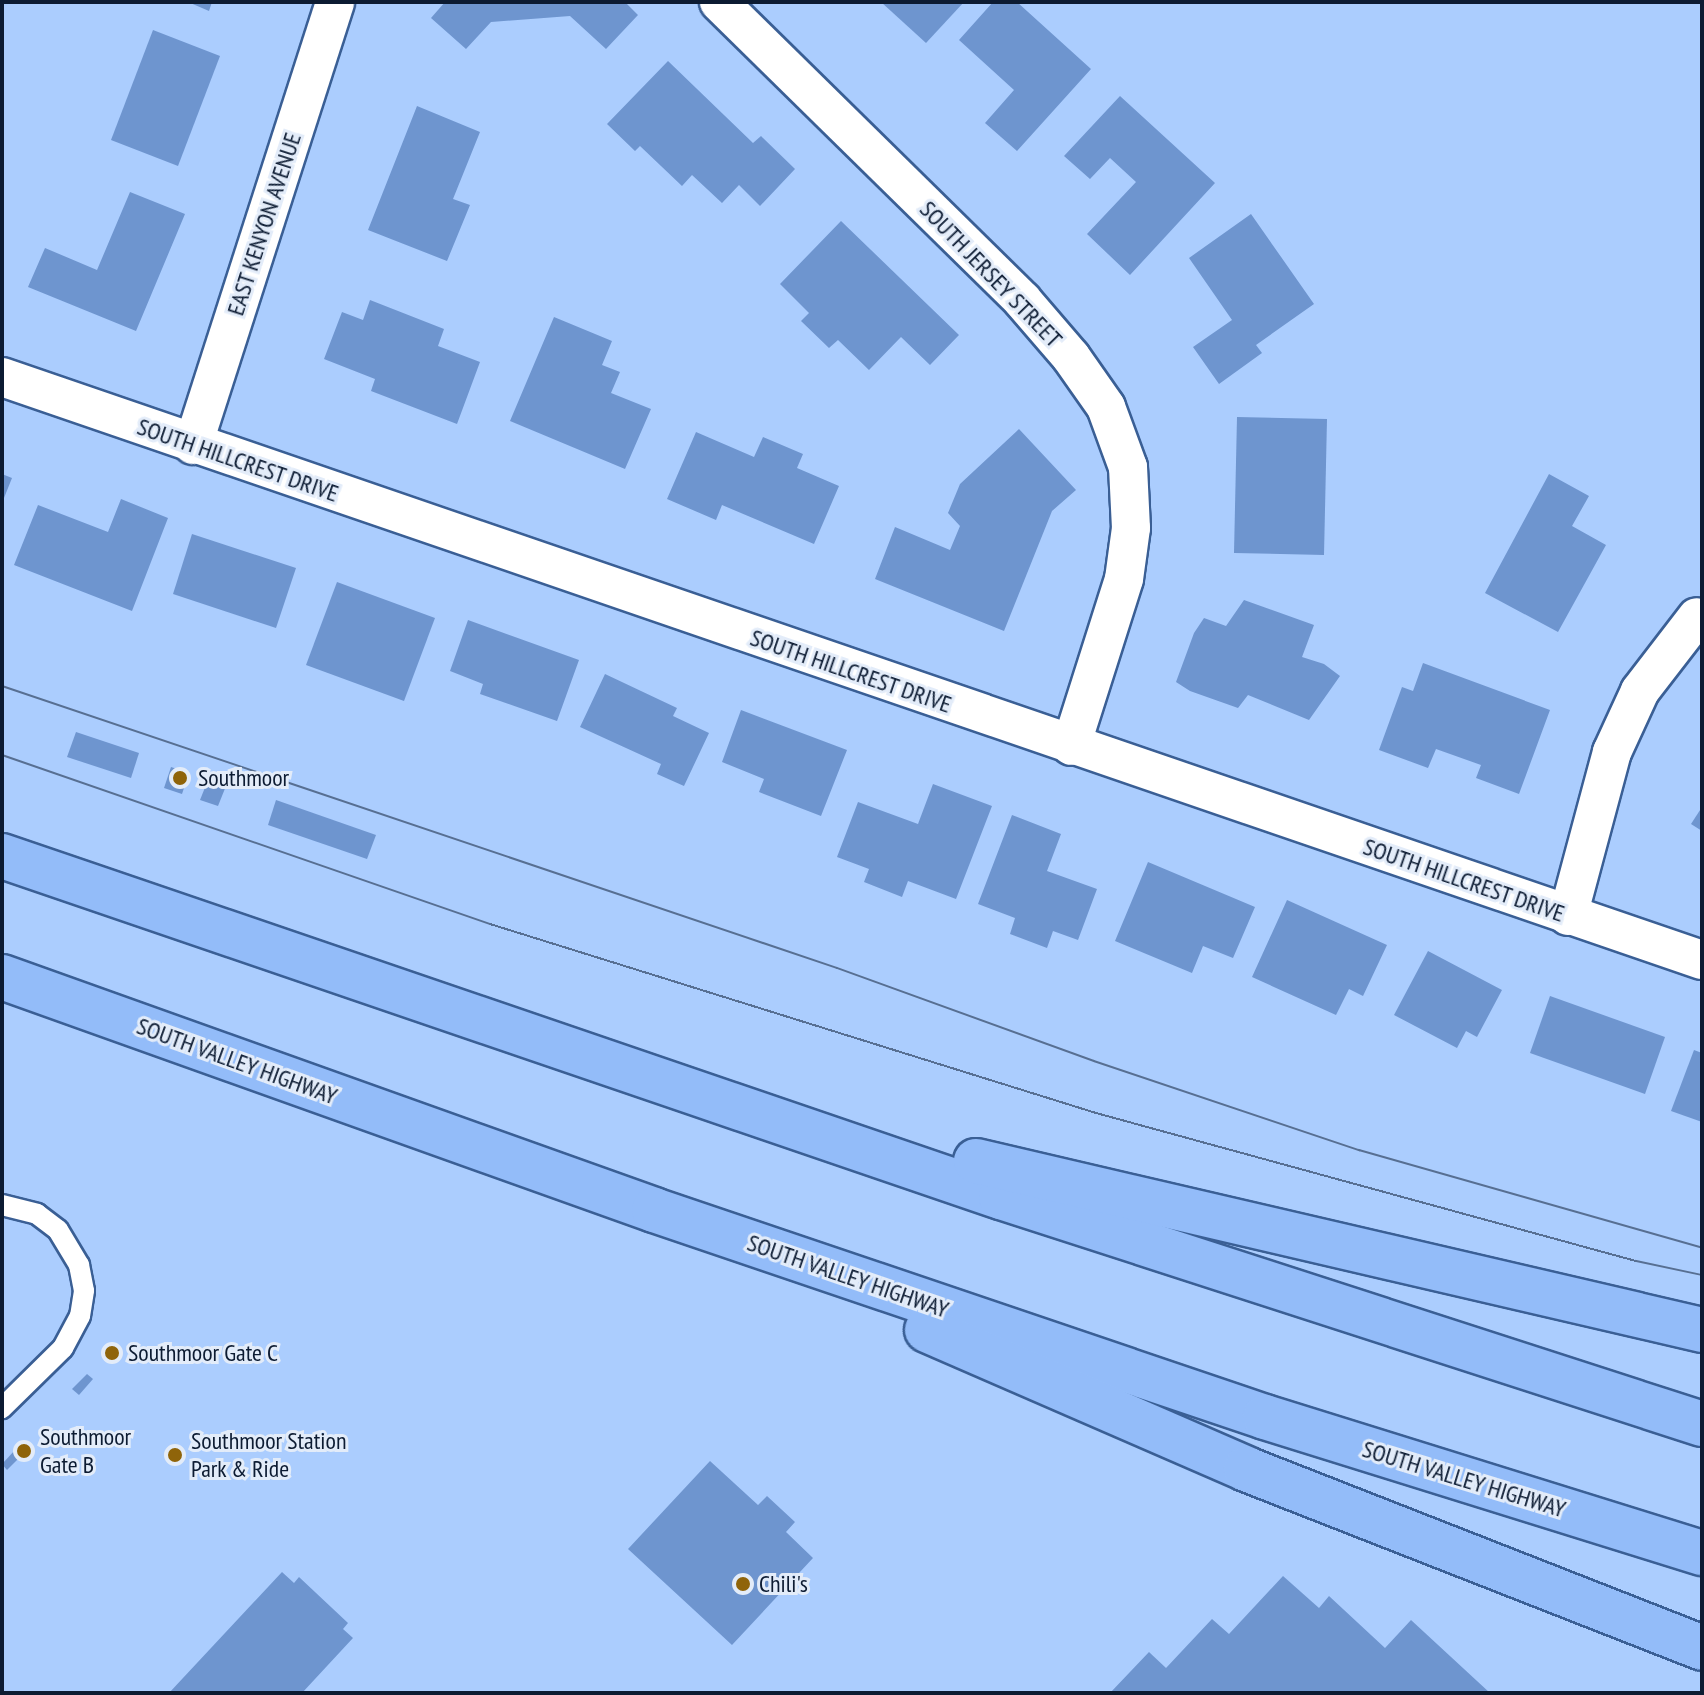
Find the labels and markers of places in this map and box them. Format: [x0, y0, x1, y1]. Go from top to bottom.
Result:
place label: Southmoor [198, 764, 289, 792]
marker: Southmoor [169, 767, 191, 789]
place label: Southmoor Gate C [128, 1339, 278, 1367]
marker: Southmoor Gate C [103, 1344, 121, 1362]
place label: Southmoor Gate B [40, 1423, 131, 1479]
place label: Southmoor Station Park & Ride [191, 1427, 346, 1483]
marker: Southmoor Gate B [15, 1442, 33, 1460]
marker: Southmoor Station Park & Ride [166, 1446, 184, 1464]
place label: Chili's [759, 1570, 808, 1598]
marker: Chili's [734, 1575, 752, 1593]

